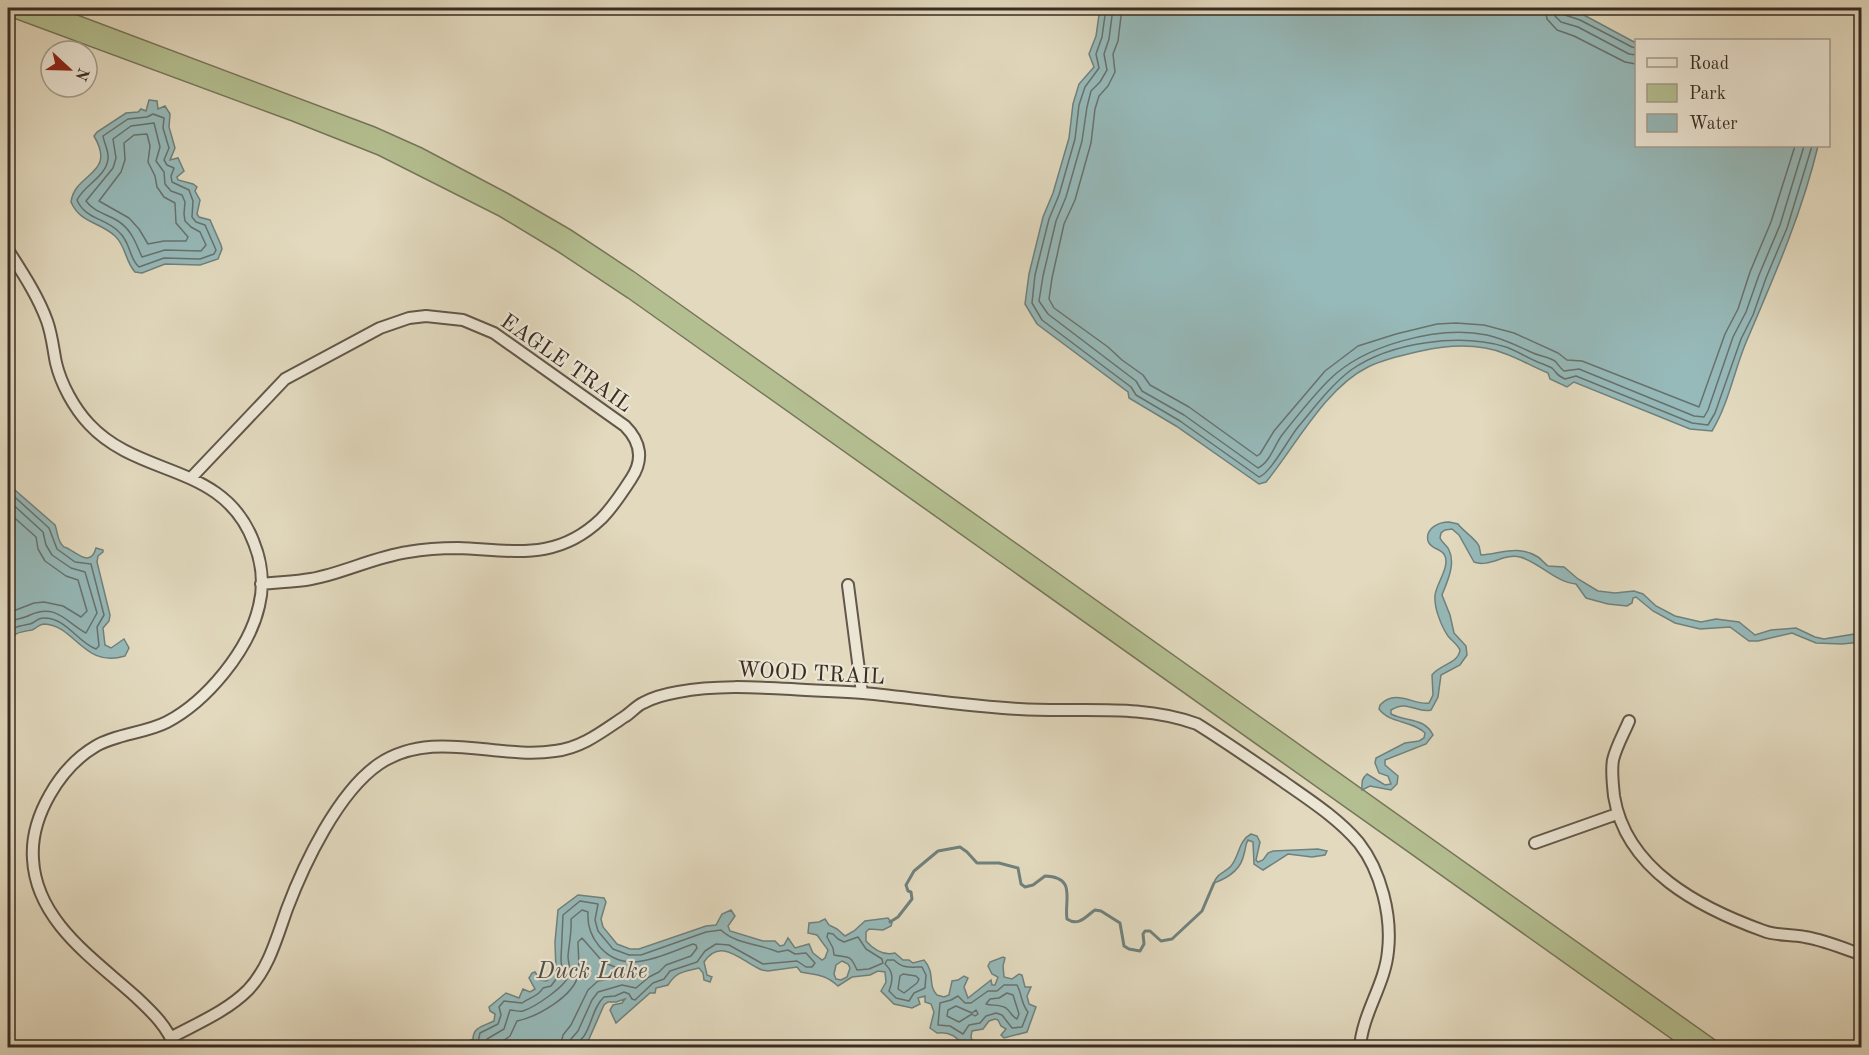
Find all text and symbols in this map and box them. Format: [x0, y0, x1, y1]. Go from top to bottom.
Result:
north arrow [39, 39, 99, 99]
legend [1635, 39, 1830, 147]
text: Road [1689, 55, 1729, 73]
text: N [71, 65, 91, 83]
text: Park [1689, 85, 1726, 103]
text: Water [1689, 115, 1738, 133]
street label: EAGLE TRAIL [496, 310, 635, 417]
street label: WOOD TRAIL [736, 659, 885, 689]
water label: Duck Lake [535, 960, 648, 984]

